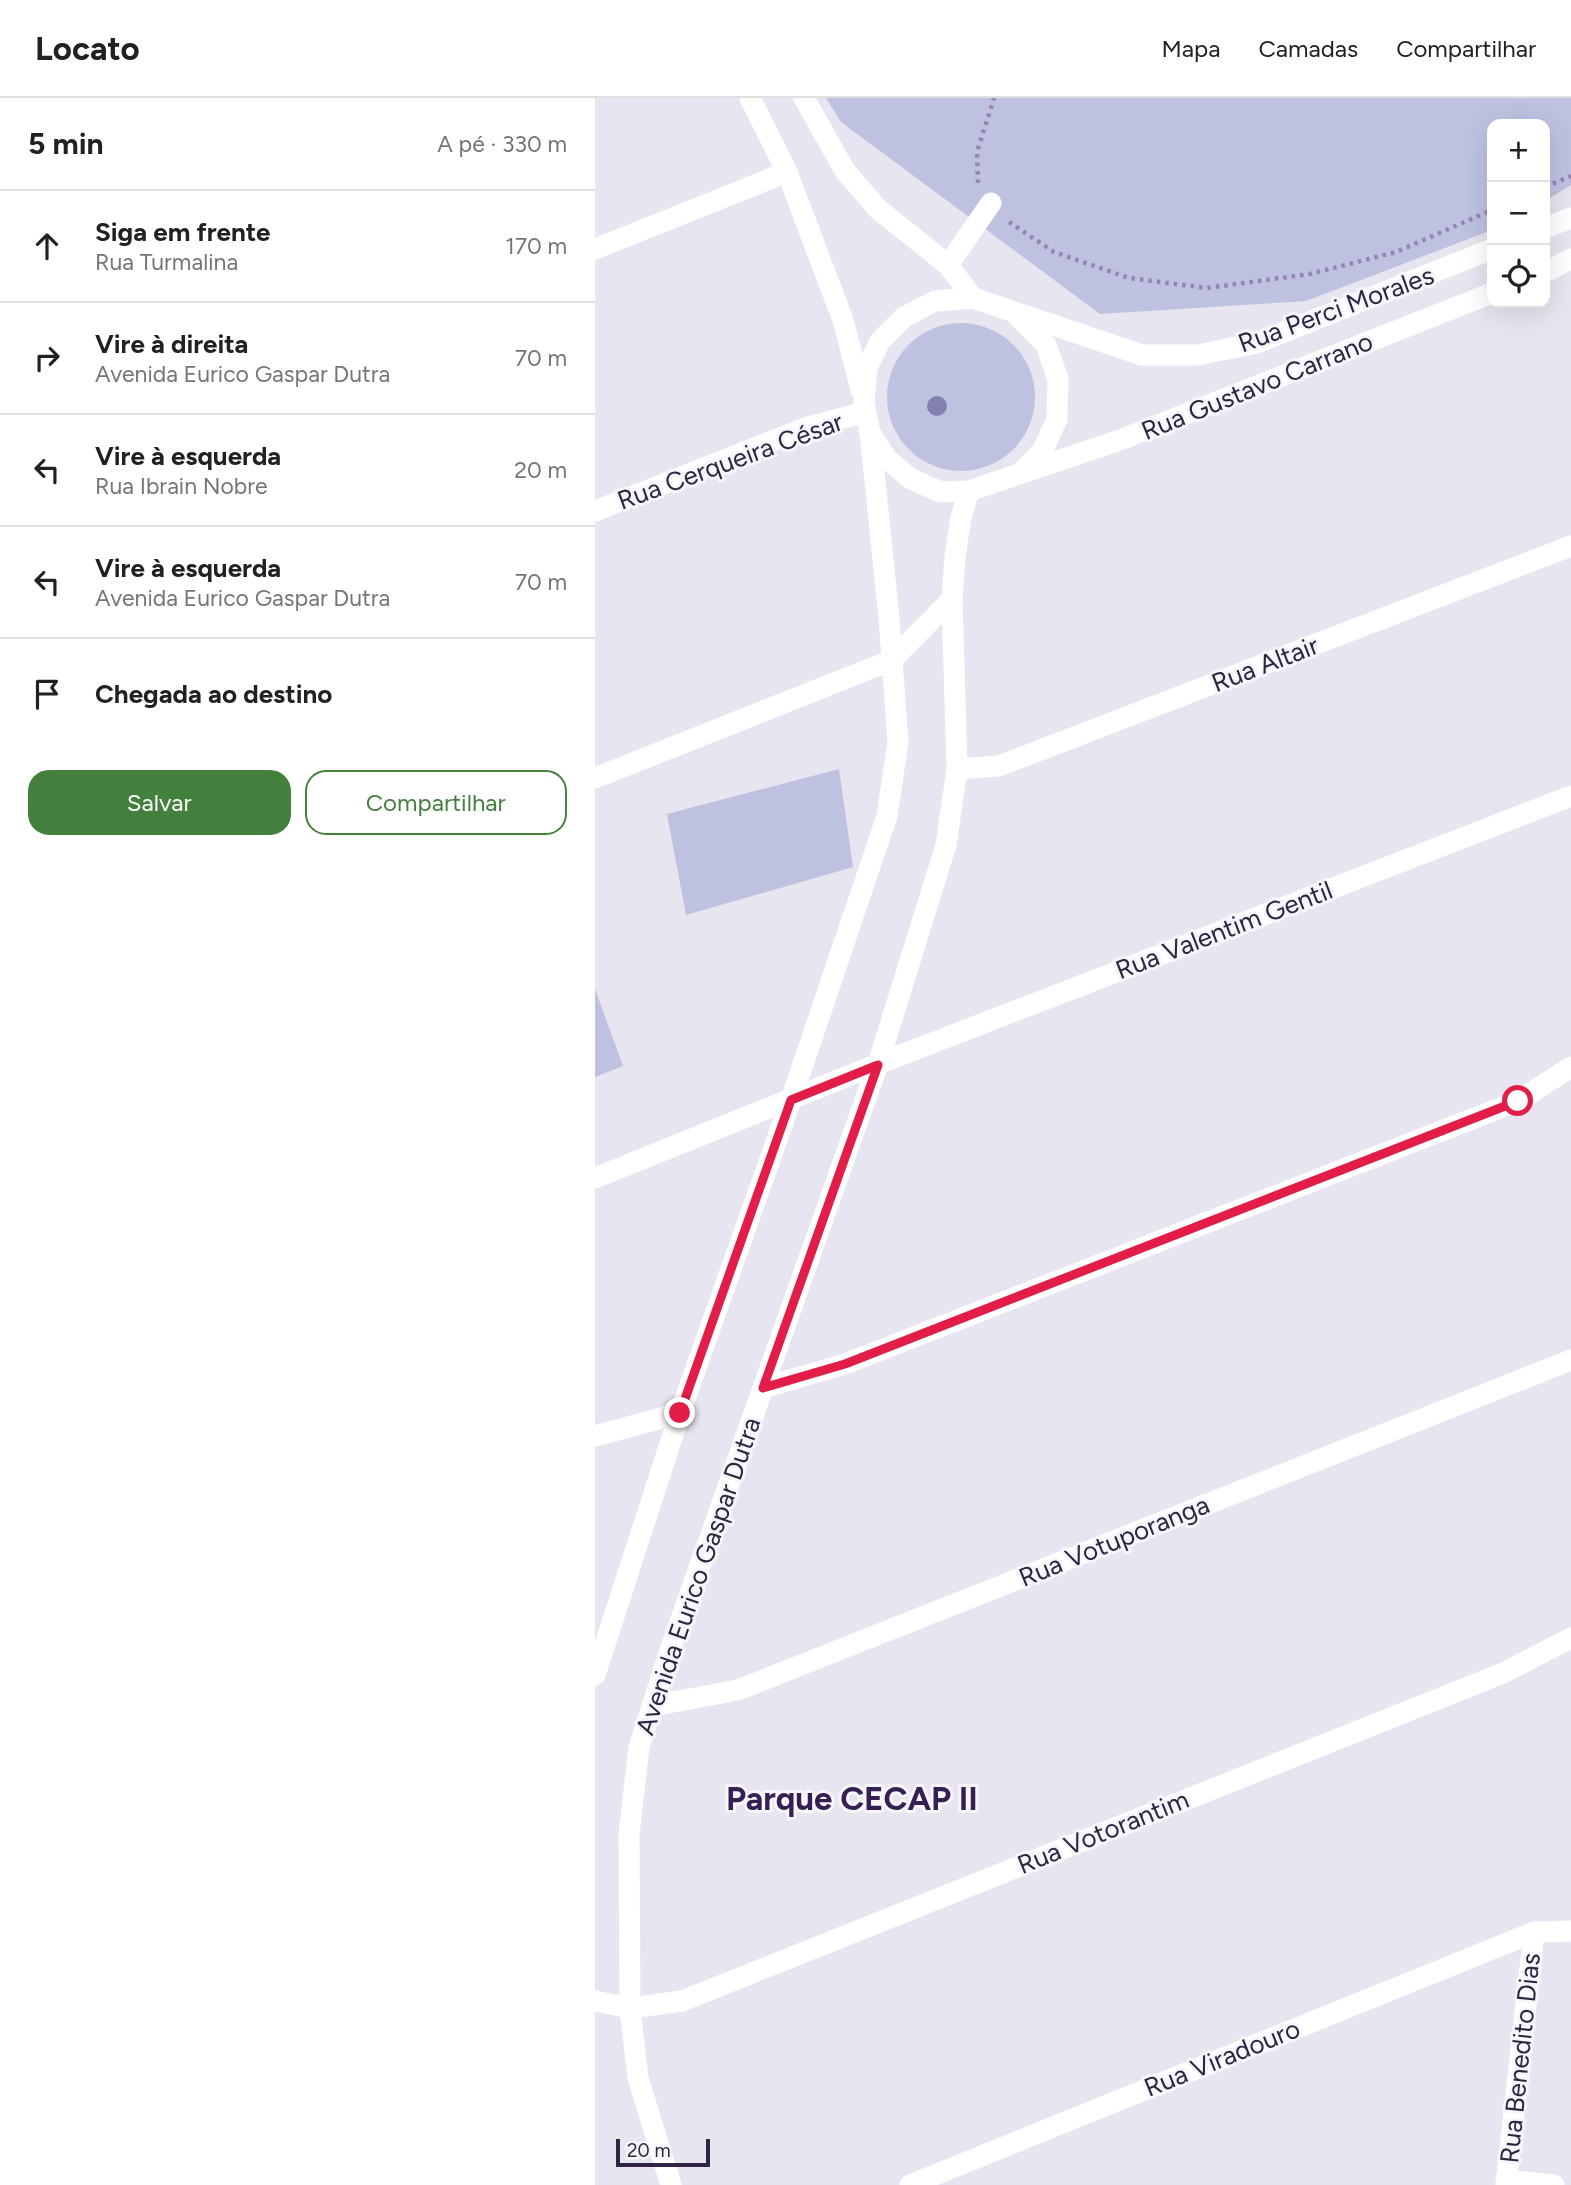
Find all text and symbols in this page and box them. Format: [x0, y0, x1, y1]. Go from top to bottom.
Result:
text: Locato [35, 29, 140, 68]
text: Mapa [1161, 34, 1220, 63]
text: Camadas [1258, 34, 1358, 63]
text: Compartilhar [1396, 34, 1536, 63]
map controls [1487, 119, 1550, 308]
button: + [1487, 119, 1550, 182]
text: 5 min [28, 125, 104, 162]
text: A pé · 330 m [437, 130, 567, 158]
button: − [1487, 182, 1550, 245]
text: Siga em frente [95, 216, 270, 248]
icon: ahead [28, 227, 66, 265]
text: 170 m [505, 232, 567, 260]
button: locate [1487, 245, 1550, 308]
text: Rua Turmalina [95, 248, 238, 276]
street label: Rua Perci Morales [1234, 259, 1438, 359]
street label: Rua Gustavo Carrano [1137, 325, 1377, 447]
text: Vire à direita [95, 328, 248, 360]
icon: right [28, 339, 66, 377]
text: 70 m [515, 344, 567, 372]
text: Avenida Eurico Gaspar Dutra [95, 360, 390, 388]
street label: Rua Cerqueira César [613, 405, 847, 517]
text: Vire à esquerda [95, 440, 281, 472]
icon: left [28, 451, 66, 489]
text: 20 m [514, 456, 567, 484]
text: Rua Ibrain Nobre [95, 472, 268, 500]
text: Vire à esquerda [95, 552, 281, 584]
icon: left [28, 563, 66, 601]
text: 70 m [515, 568, 567, 596]
text: Avenida Eurico Gaspar Dutra [95, 584, 390, 612]
street label: Rua Altair [1207, 629, 1323, 699]
icon: arrive [28, 675, 66, 713]
text: Chegada ao destino [95, 678, 332, 710]
button: Salvar [28, 770, 291, 835]
button: Compartilhar [305, 770, 567, 835]
street label: Rua Valentim Gentil [1111, 874, 1337, 986]
route start [1502, 1085, 1533, 1116]
route end [664, 1397, 695, 1428]
street label: Avenida Eurico Gaspar Dutra [629, 1413, 767, 1739]
street label: Rua Votuporanga [1014, 1488, 1214, 1594]
district label: Parque CECAP II [726, 1779, 978, 1818]
street label: Rua Votorantim [1013, 1783, 1193, 1881]
street label: Rua Benedito Dias [1493, 1951, 1547, 2165]
street label: Rua Viradouro [1139, 2012, 1305, 2104]
scale bar [616, 2136, 711, 2168]
text: 20 m [627, 2139, 671, 2162]

